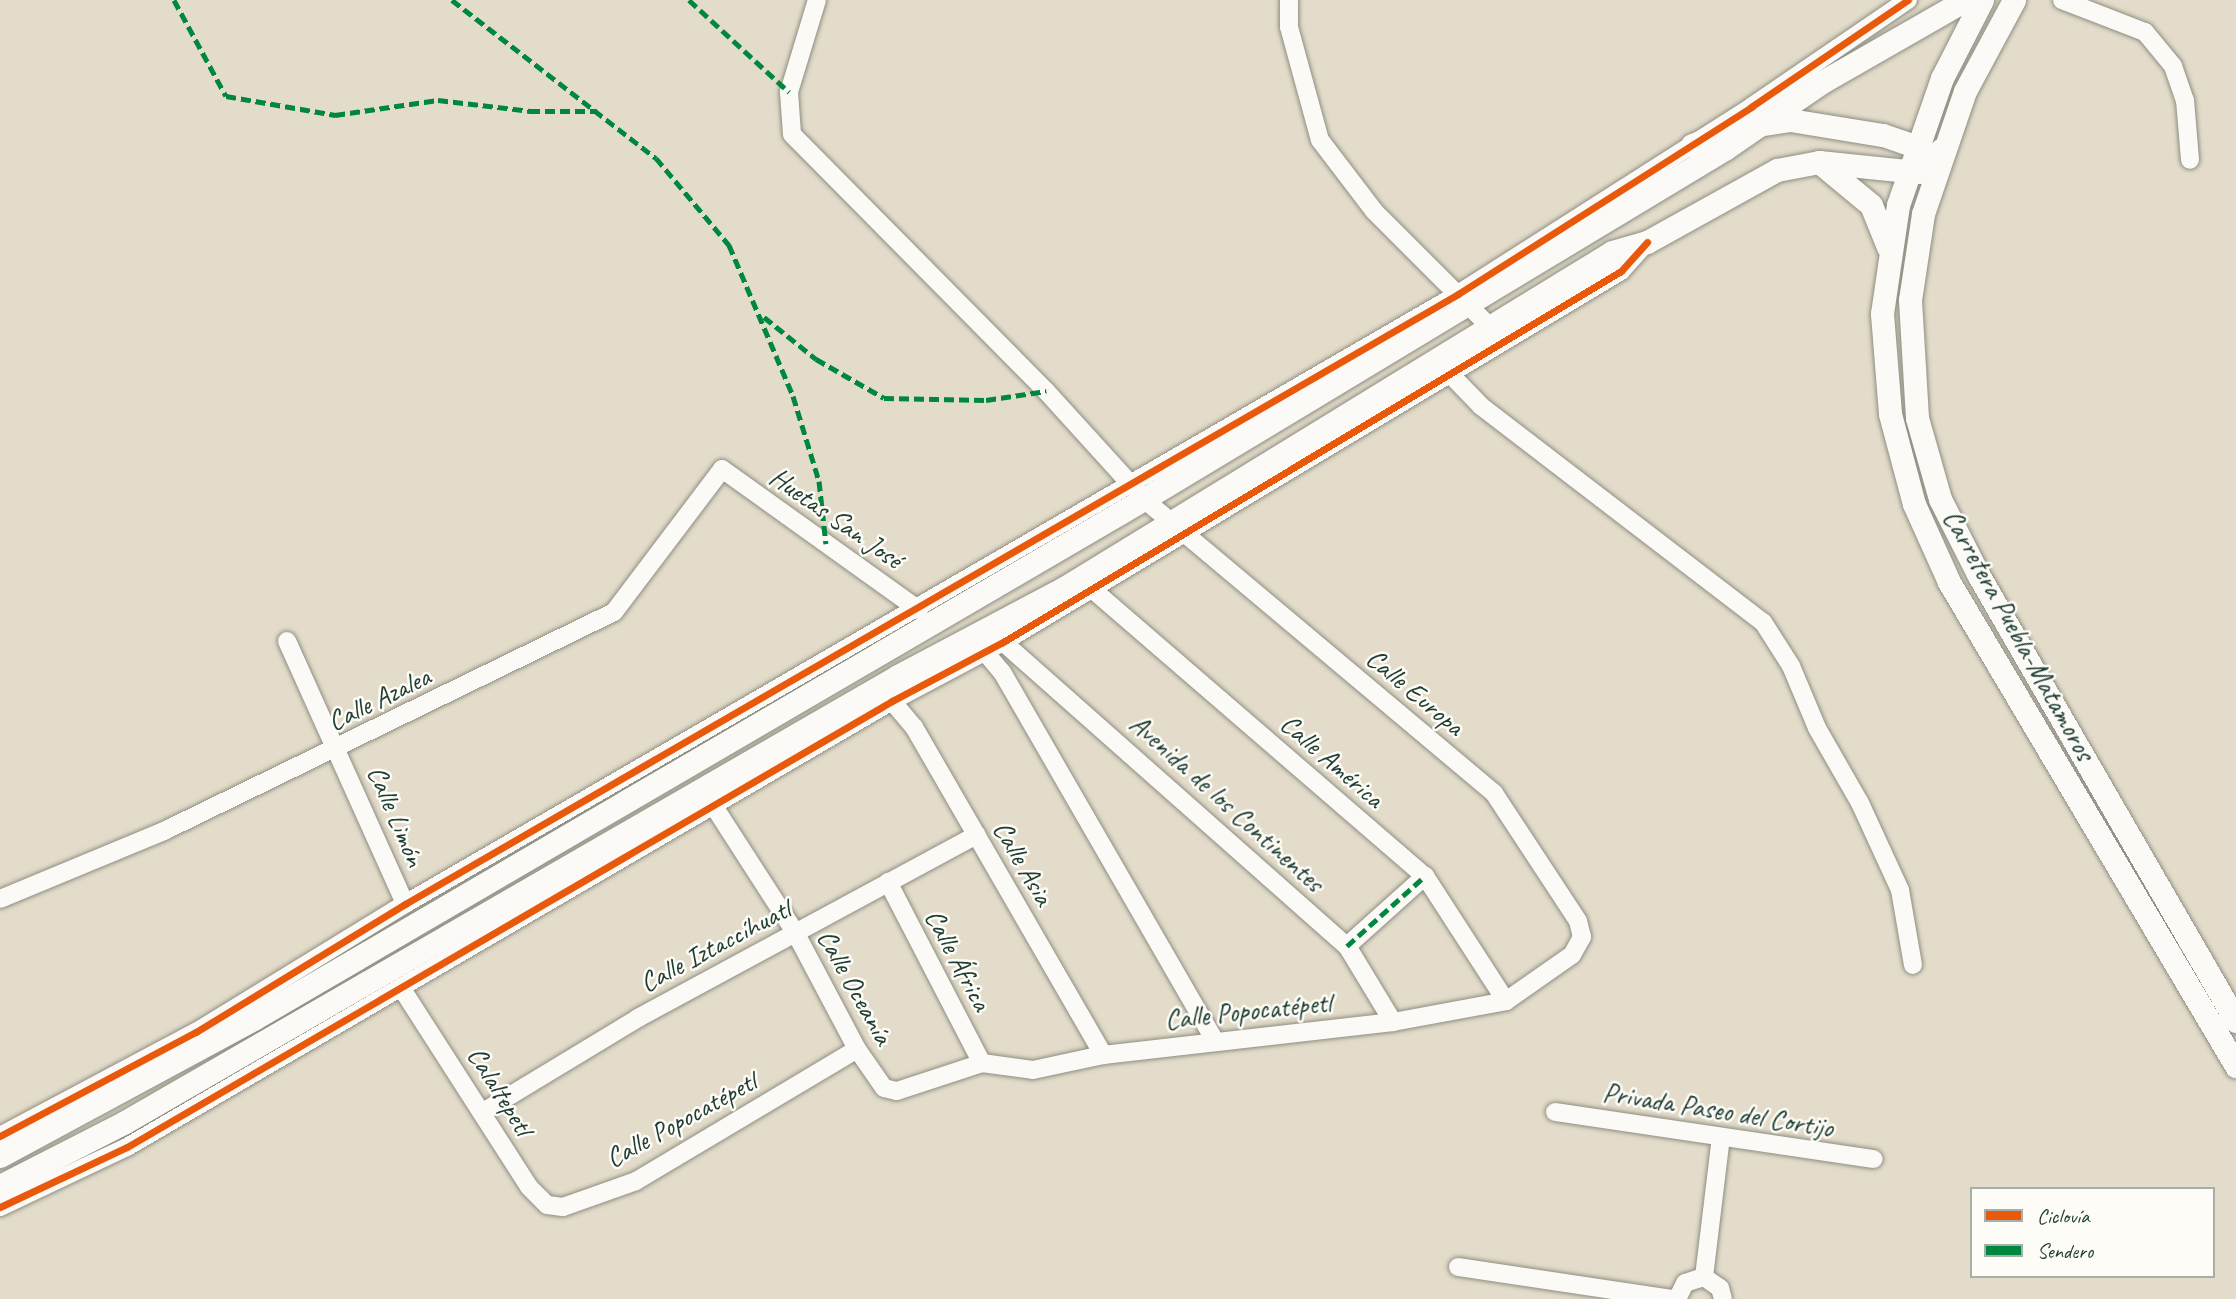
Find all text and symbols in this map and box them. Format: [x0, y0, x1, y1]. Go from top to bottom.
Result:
street label: Huetas San José [763, 460, 909, 576]
street label: Carretera Puebla-Matamoros [1936, 504, 2102, 766]
street label: Calle Europa [1359, 641, 1471, 743]
street label: Calle Azalea [321, 659, 437, 739]
street label: Avenida de los Continentes [1123, 707, 1331, 899]
street label: Calle América [1273, 707, 1391, 815]
street label: Calle Limón [360, 760, 432, 872]
street label: Calle Asia [986, 815, 1060, 911]
street label: Calle Iztaccíhuatl [633, 892, 797, 1000]
street label: Calle África [917, 904, 999, 1016]
street label: Calle Oceanía [810, 924, 900, 1050]
street label: Calle Popocatépetl [1163, 986, 1333, 1036]
street label: Calaltepetl [460, 1040, 540, 1142]
street label: Calle Popocatépetl [600, 1065, 762, 1175]
street label: Privada Paseo del Cortijo [1601, 1075, 1835, 1145]
legend [1970, 1187, 2215, 1278]
text: Ciclovía [2037, 1203, 2089, 1229]
text: Sendero [2037, 1238, 2093, 1264]

